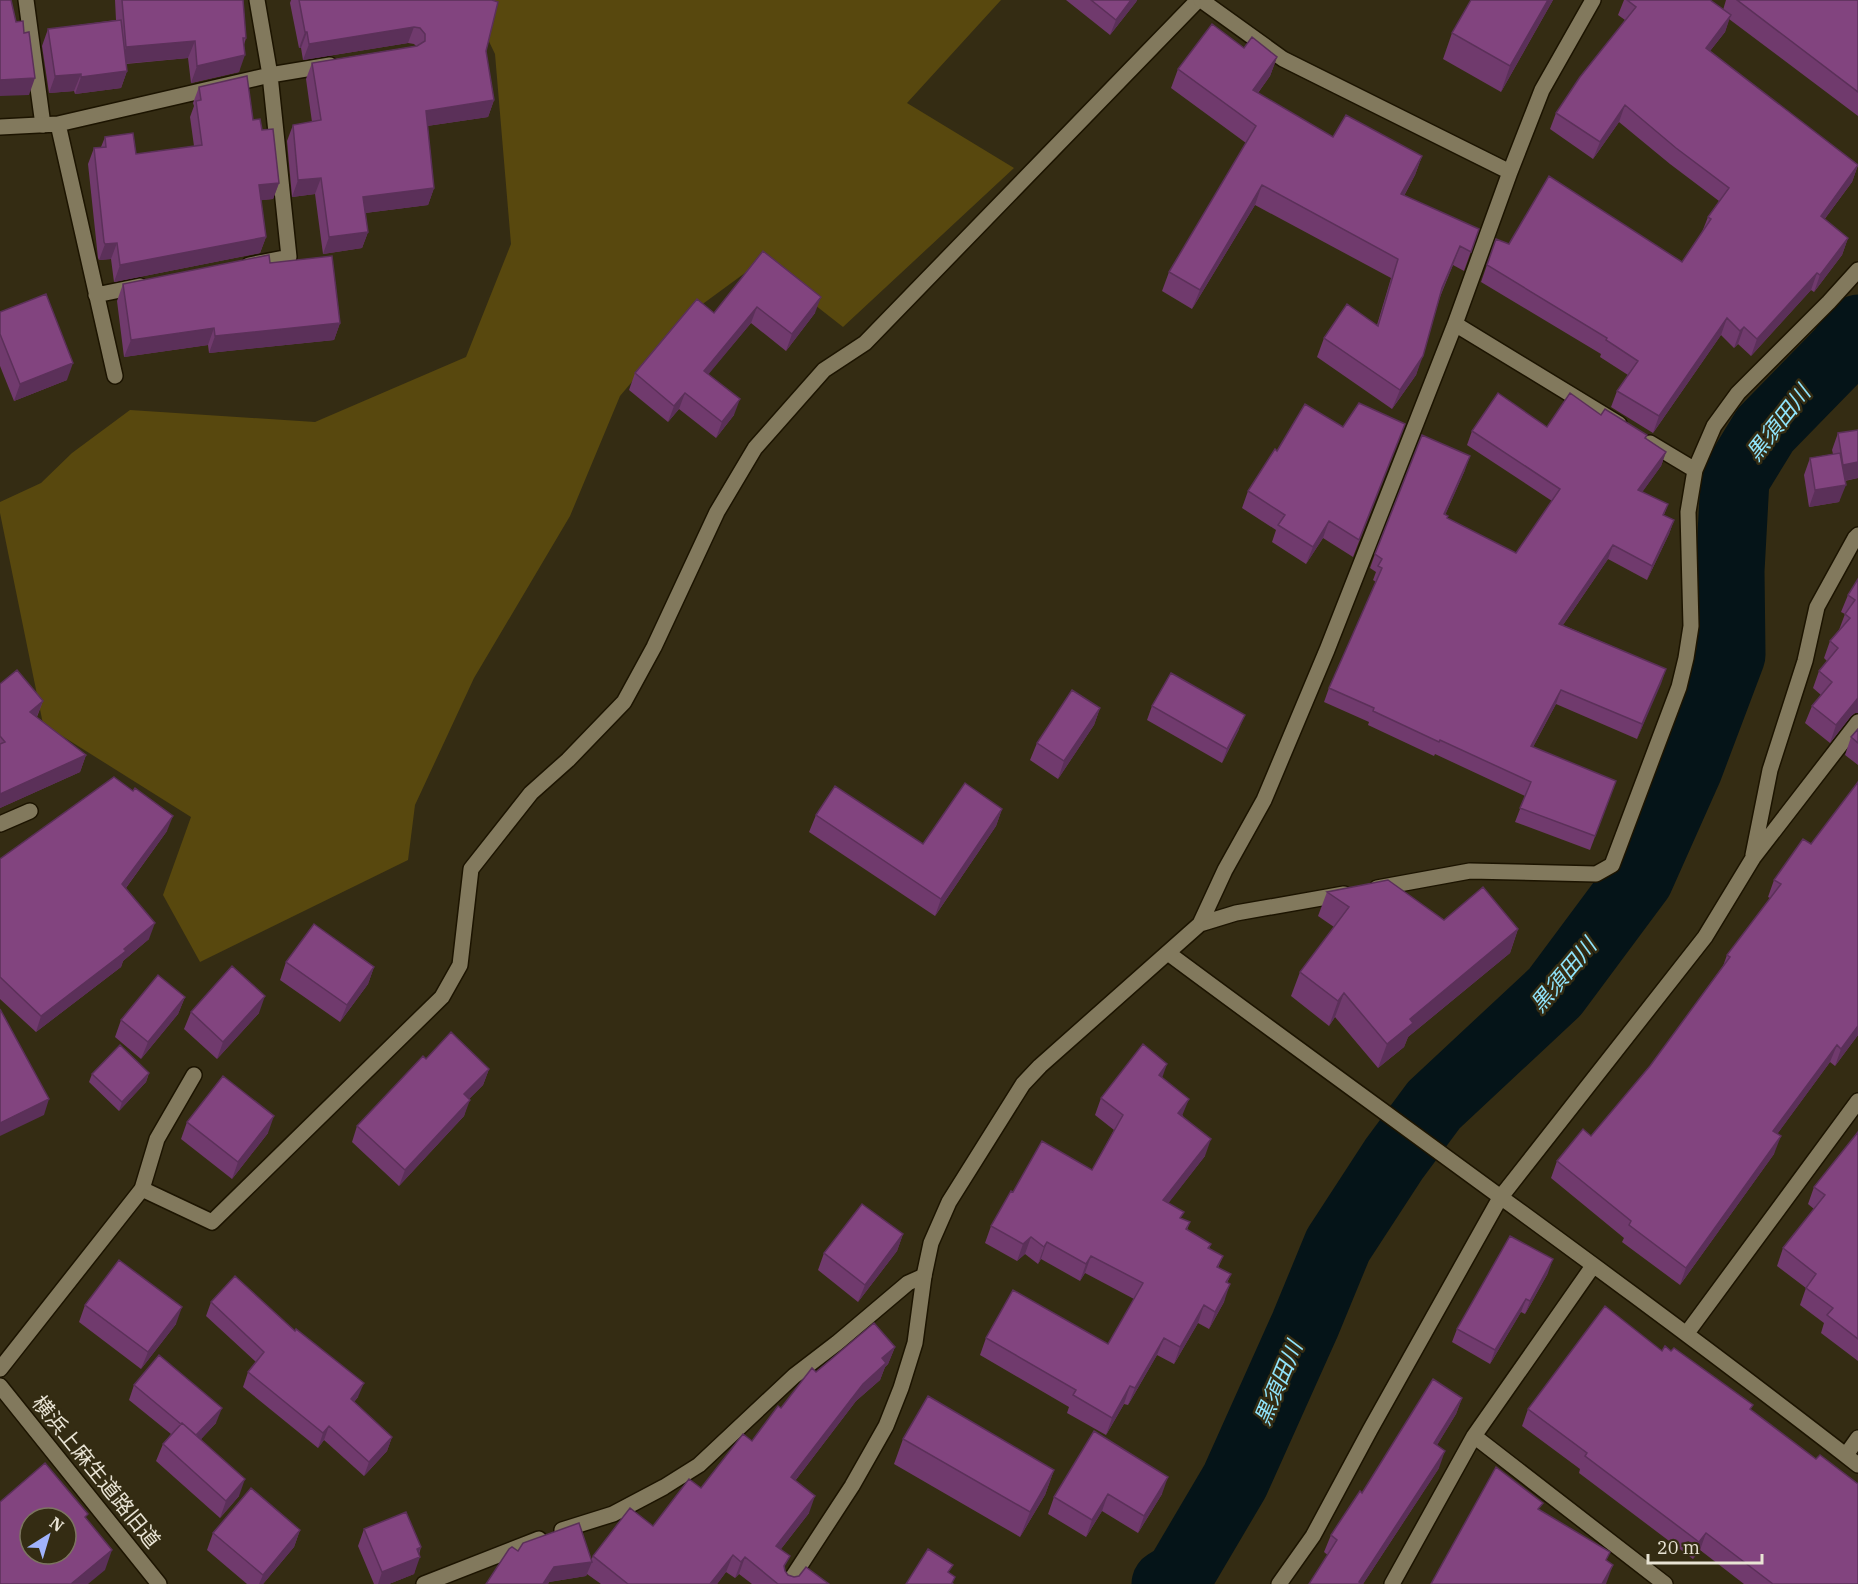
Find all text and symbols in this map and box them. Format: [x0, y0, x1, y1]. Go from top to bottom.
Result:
water label: 黒須田川 [1739, 378, 1817, 466]
water label: 黒須田川 [1523, 930, 1603, 1018]
water label: 黒須田川 [1247, 1335, 1309, 1429]
street label: 横浜上麻生道路旧道 [26, 1389, 167, 1554]
north arrow [18, 1506, 78, 1566]
text: N [46, 1512, 68, 1536]
scale bar [1648, 1527, 1762, 1565]
text: 20 m [1657, 1536, 1700, 1559]

